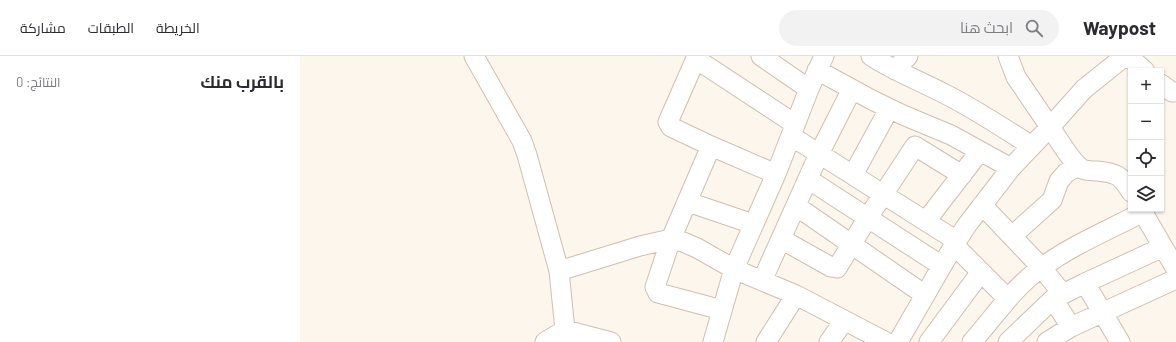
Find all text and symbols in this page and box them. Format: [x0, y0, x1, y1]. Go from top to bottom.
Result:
search box [779, 10, 1059, 46]
text: Waypost [1083, 16, 1156, 39]
icon: search [1023, 17, 1045, 39]
text: ابحث هنا [960, 18, 1013, 36]
text: مشاركة [20, 19, 66, 36]
text: الطبقات [88, 19, 134, 36]
text: الخريطة [156, 19, 200, 36]
map controls [1128, 68, 1164, 212]
button: + [1128, 68, 1164, 104]
text: بالقرب منك [200, 71, 284, 91]
text: النتائج: 0 [16, 74, 61, 90]
button: − [1128, 104, 1164, 140]
button: locate [1128, 140, 1164, 176]
button: layers [1128, 176, 1164, 212]

